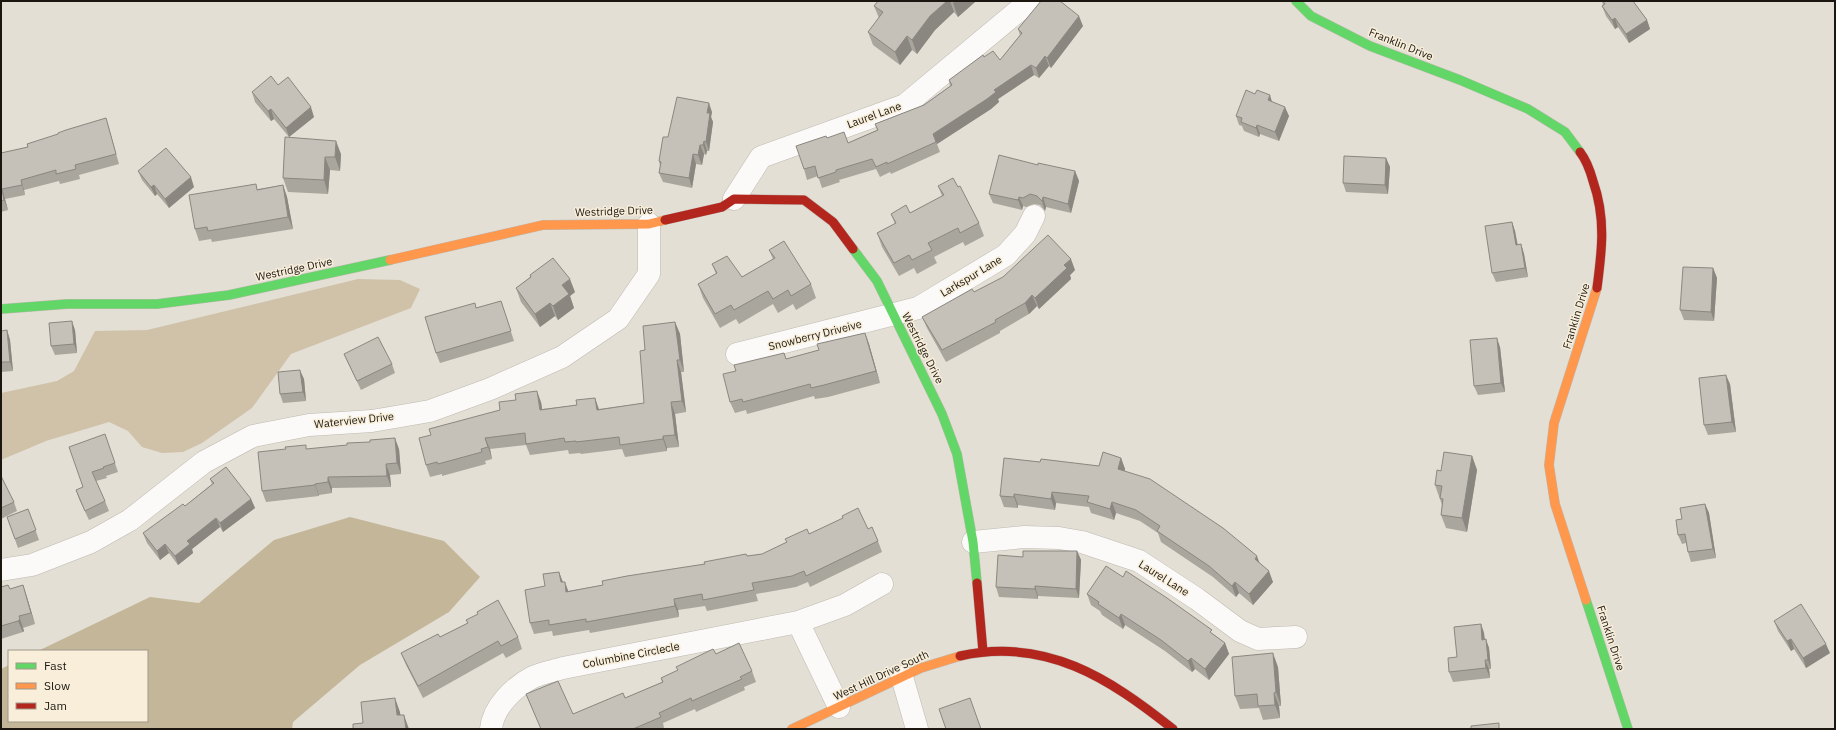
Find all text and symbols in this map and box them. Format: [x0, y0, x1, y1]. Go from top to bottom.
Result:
street label: Franklin Drive [1367, 25, 1435, 63]
street label: Laurel Lane [845, 99, 903, 131]
street label: Westridge Drive [575, 203, 653, 219]
street label: Larkspur Lane [938, 252, 1004, 300]
street label: Westridge Drive [254, 254, 334, 284]
street label: Franklin Drive [1559, 281, 1593, 351]
street label: Westridge Drive [899, 310, 947, 386]
street label: Snowberry Driveive [767, 317, 863, 353]
street label: Waterview Drive [313, 409, 395, 431]
street label: Laurel Lane [1136, 557, 1192, 599]
street label: Franklin Drive [1594, 604, 1628, 672]
street label: Columbine Circlecle [581, 639, 681, 671]
street label: West Hill Drive South [831, 647, 931, 703]
legend [8, 650, 148, 722]
text: Fast [44, 658, 67, 673]
text: Slow [44, 678, 70, 693]
text: Jam [44, 698, 67, 713]

